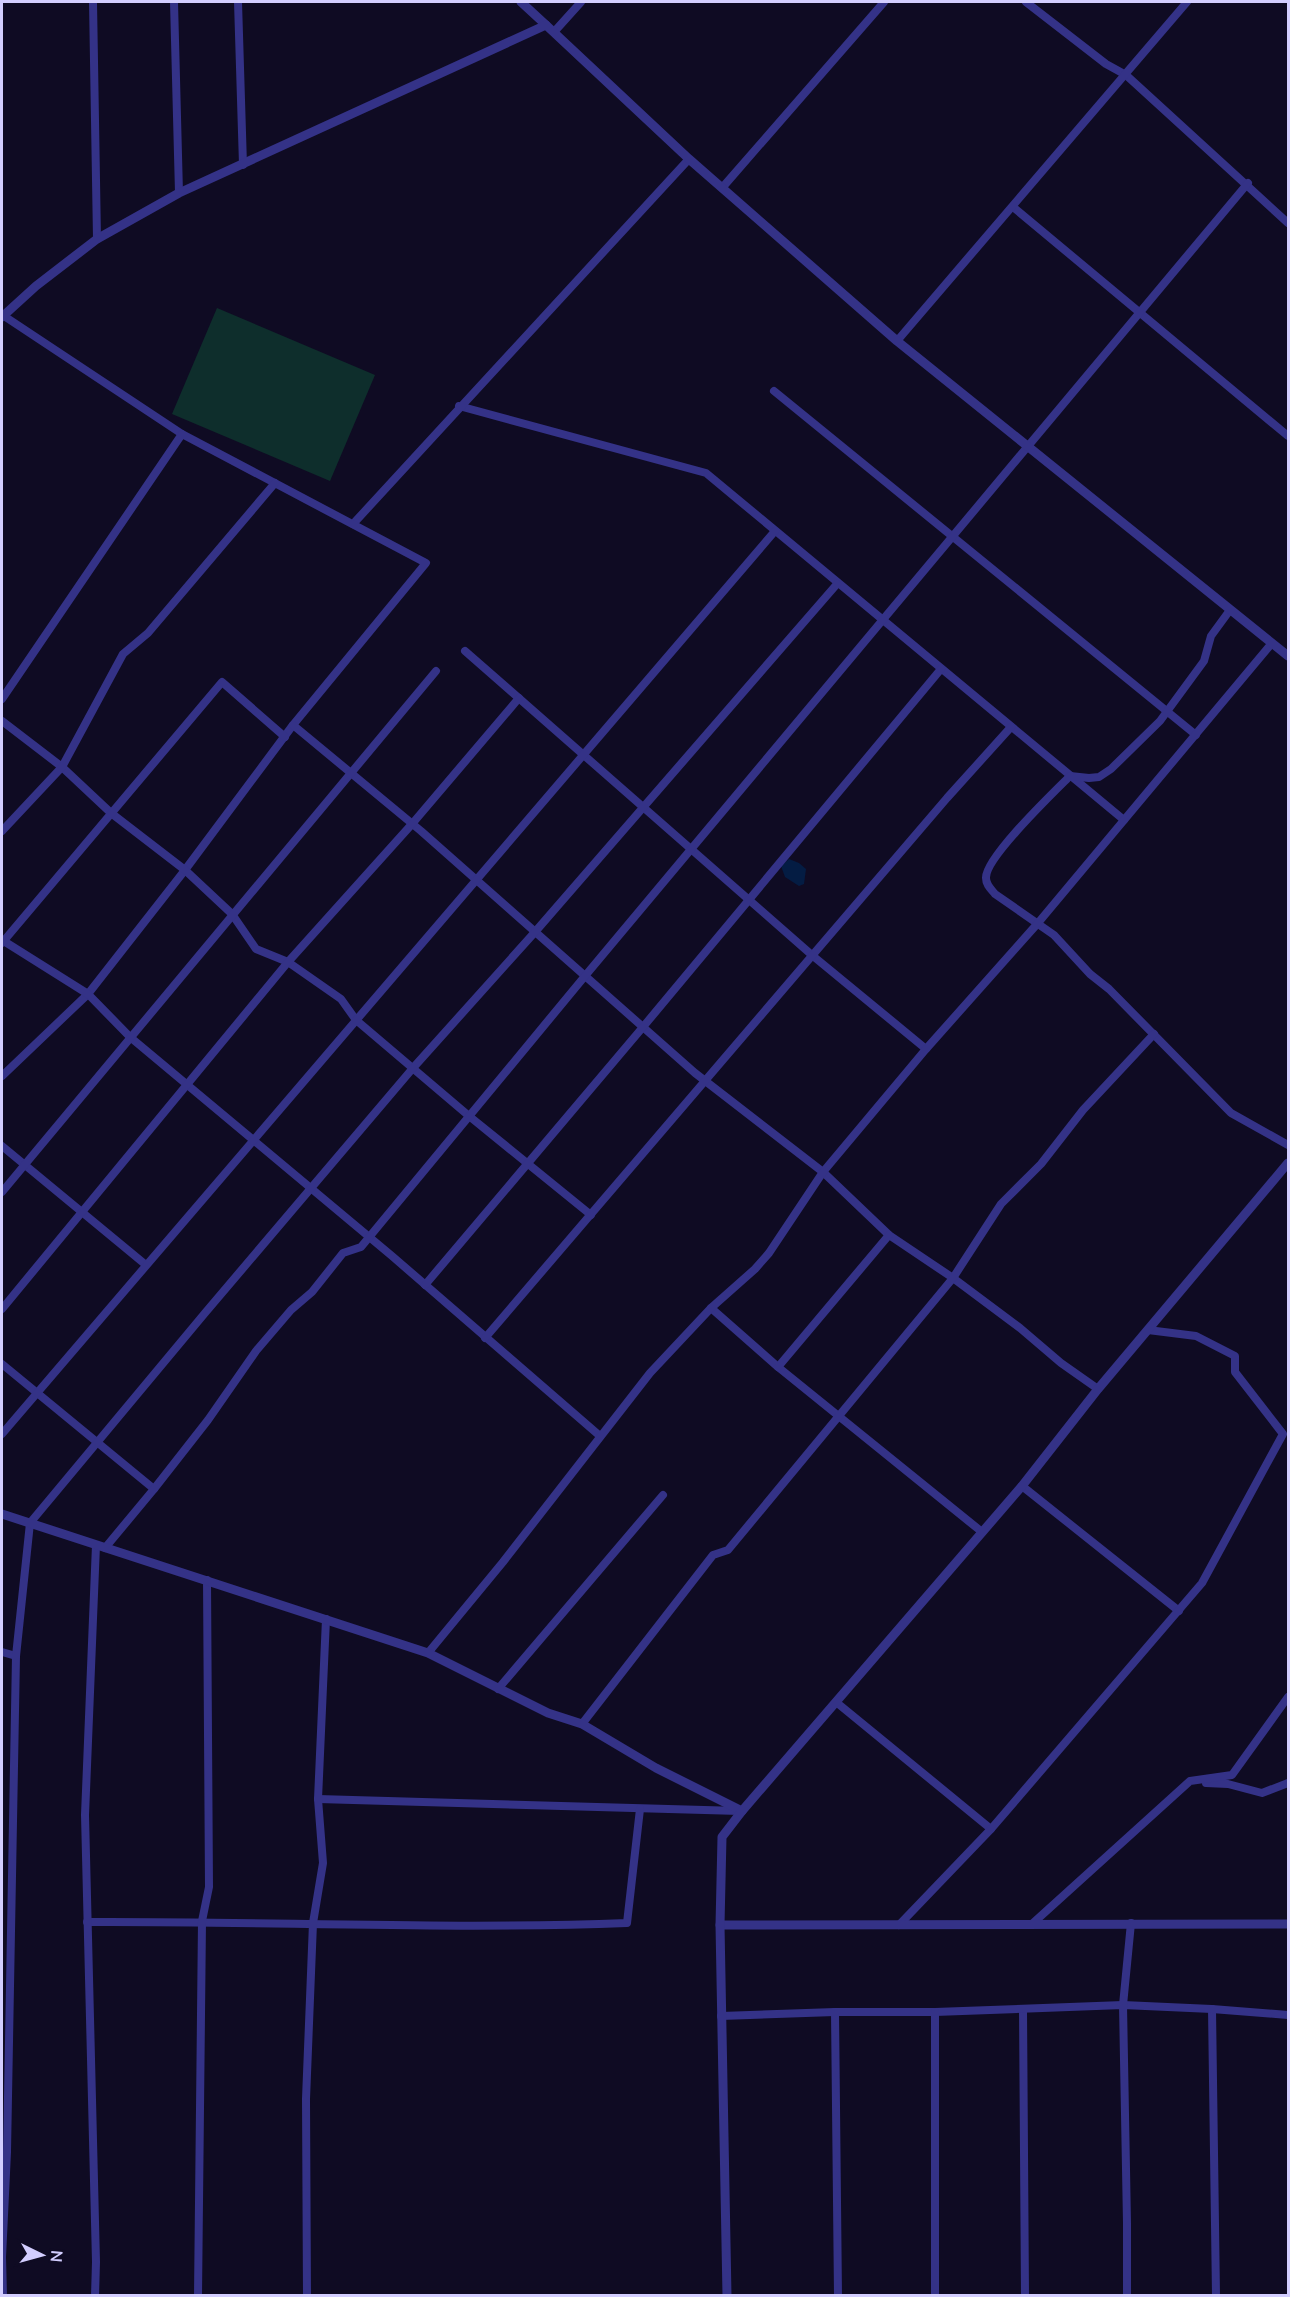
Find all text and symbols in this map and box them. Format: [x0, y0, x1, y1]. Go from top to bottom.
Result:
north arrow [12, 2225, 72, 2285]
text: N [46, 2249, 67, 2263]

